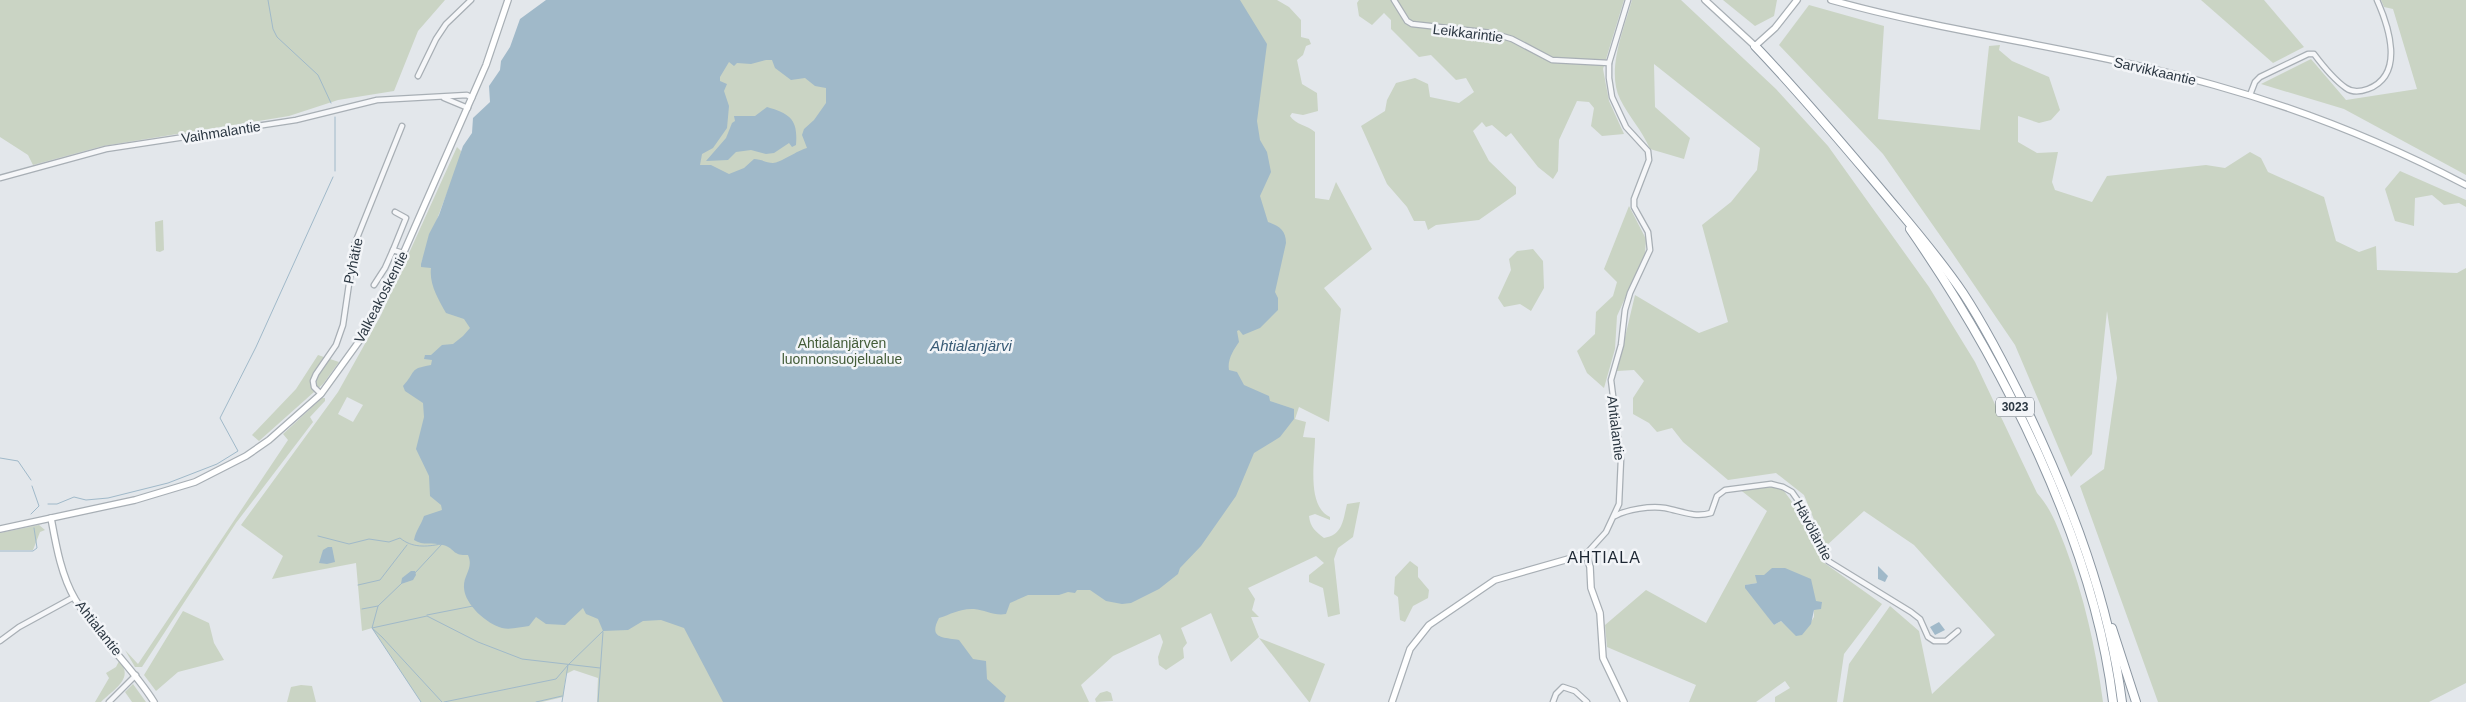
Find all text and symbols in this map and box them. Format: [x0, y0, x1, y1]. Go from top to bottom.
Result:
street label: Leikkarintie [1432, 21, 1504, 45]
street label: Sarvikkaantie [2112, 54, 2198, 88]
street label: Vaihmalantie [180, 118, 262, 146]
street label: Pyhätie [340, 236, 366, 286]
street label: Valkeakoskentie [351, 248, 411, 346]
park label: Ahtialanjärven luonnonsuojelualue [782, 335, 903, 367]
water label: Ahtialanjärvi [929, 337, 1013, 354]
street label: Ahtialantie [1604, 395, 1628, 462]
road number: 3023 [1996, 398, 2034, 417]
street label: Hävöläntie [1790, 497, 1836, 563]
district label: AHTIALA [1567, 549, 1641, 566]
street label: Ahtialantie [73, 597, 126, 659]

